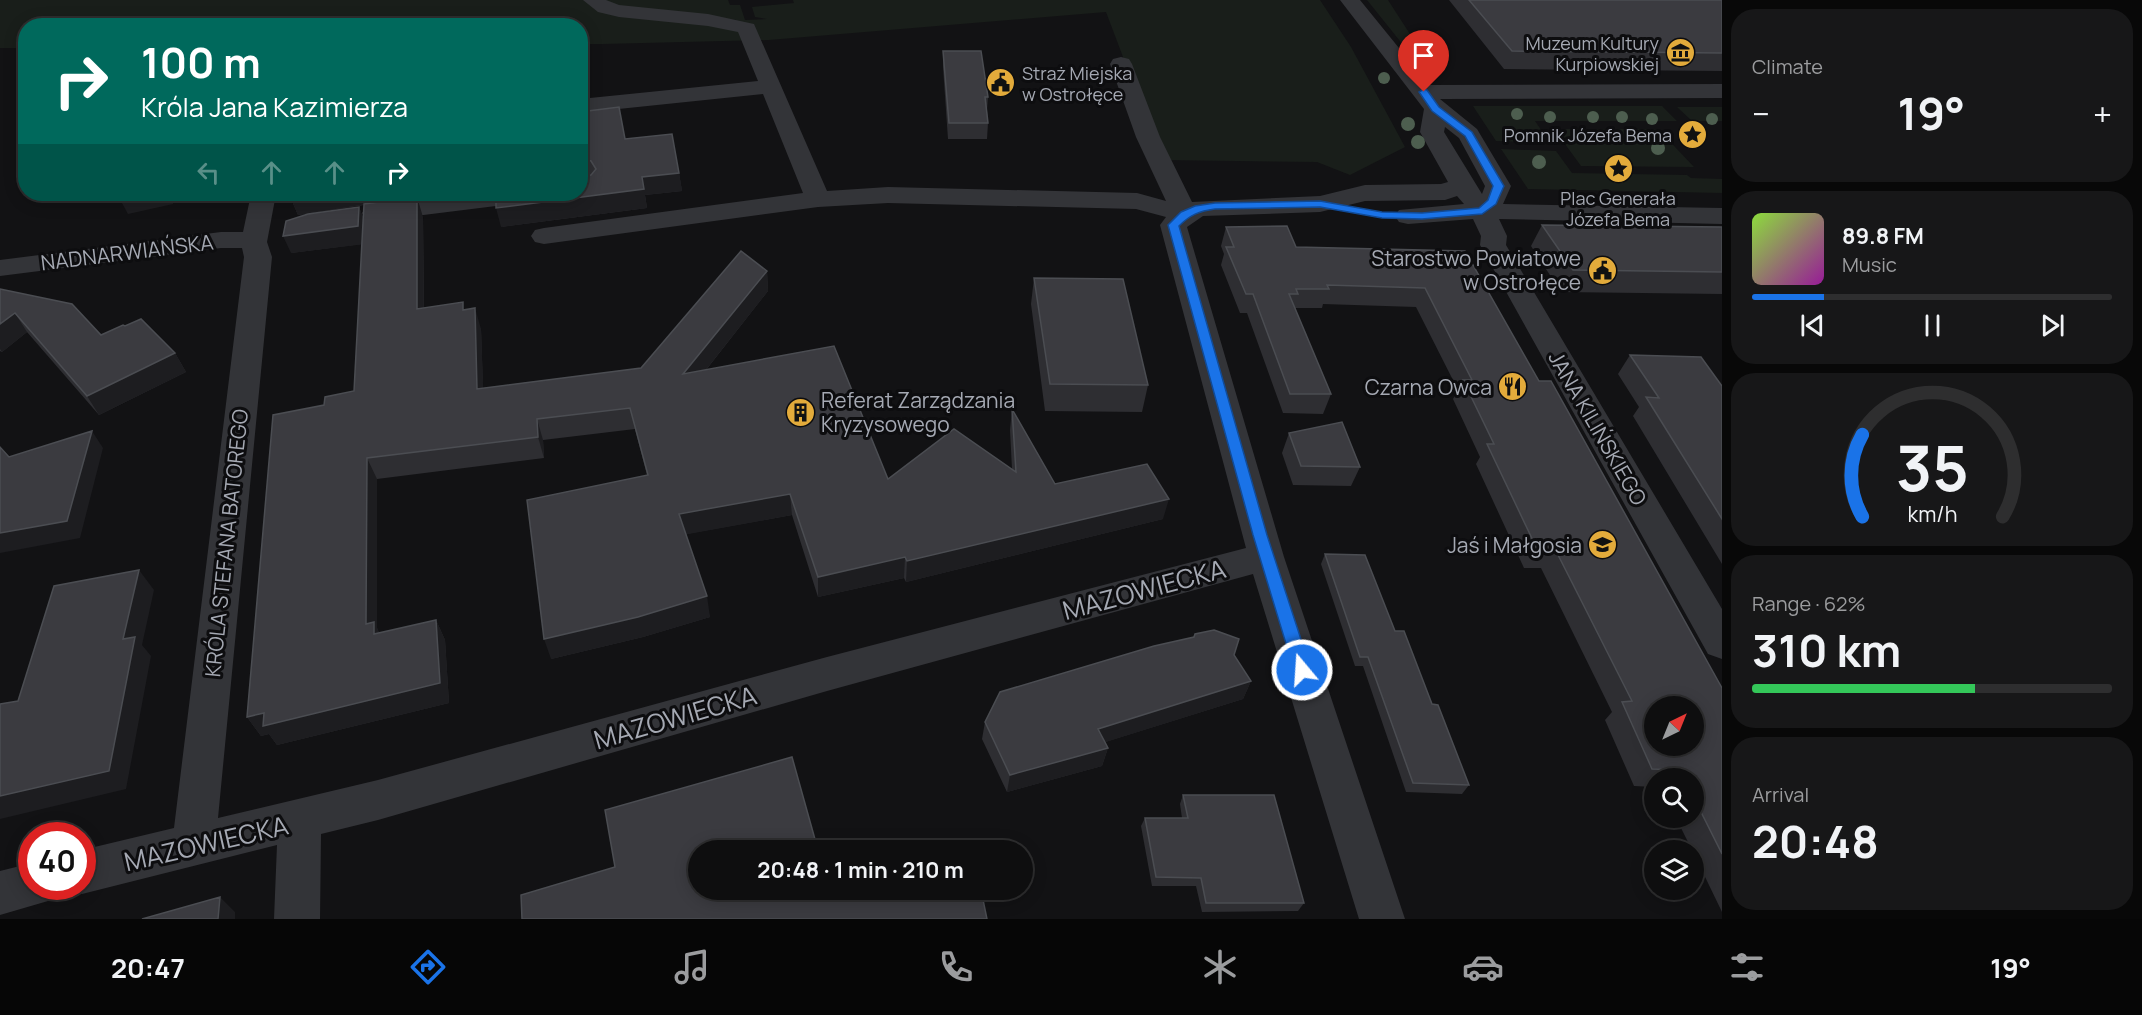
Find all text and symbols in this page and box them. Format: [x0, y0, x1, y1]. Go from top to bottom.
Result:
pin [1398, 30, 1449, 92]
place label: Muzeum Kultury Kurpiowskiej [1526, 31, 1659, 76]
text: 100 m [141, 33, 261, 91]
museum icon: Muzeum Kultury Kurpiowskiej [1664, 37, 1696, 69]
icon: arrive [1407, 39, 1440, 72]
icon: right [42, 42, 120, 120]
text: Climate [1752, 53, 1823, 80]
place label: Straż Miejska w Ostrołęce [1022, 61, 1132, 106]
public building icon: Straż Miejska w Ostrołęce [985, 67, 1017, 99]
text: 19° [1897, 82, 1965, 144]
text: Króla Jana Kazimierza [141, 88, 408, 125]
text: − [1752, 91, 1770, 136]
text: + [2093, 91, 2112, 136]
place icon: Pomnik Józefa Bema [1677, 119, 1709, 151]
place label: Pomnik Józefa Bema [1504, 123, 1672, 147]
place icon: Plac Generała Józefa Bema [1602, 153, 1634, 185]
icon: left [192, 156, 225, 189]
icon: ahead [255, 156, 288, 189]
icon: ahead [318, 156, 351, 189]
icon: right [381, 156, 414, 189]
place label: Plac Generała Józefa Bema [1560, 186, 1676, 231]
text: 89.8 FM [1842, 221, 1924, 251]
street label: NADNARWIAŃSKA [39, 228, 215, 276]
place label: Starostwo Powiatowe w Ostrołęce [1371, 244, 1581, 296]
text: Music [1842, 251, 1897, 278]
public building icon: Starostwo Powiatowe w Ostrołęce [1586, 254, 1618, 286]
icon: previous [1796, 309, 1829, 342]
icon: pause [1916, 309, 1949, 342]
icon: next [2036, 309, 2069, 342]
street label: JANA KILIŃSKIEGO [1542, 346, 1654, 510]
restaurant icon: Czarna Owca [1497, 371, 1529, 403]
place label: Czarna Owca [1365, 373, 1492, 401]
place label: Referat Zarządzania Kryzysowego [821, 386, 1015, 438]
building icon: Referat Zarządzania Kryzysowego [784, 396, 816, 428]
street label: KRÓLA STEFANA BATOREGO [198, 408, 254, 678]
text: 35 [1896, 424, 1968, 510]
text: km/h [1907, 499, 1957, 528]
school or university icon: Jaś i Małgosia [1587, 529, 1619, 561]
place label: Jaś i Małgosia [1447, 531, 1582, 559]
street label: MAZOWIECKA [1058, 550, 1230, 628]
text: Range · 62% [1752, 590, 1866, 617]
text: 310 km [1752, 619, 1901, 681]
position arrow [1270, 638, 1334, 702]
street label: MAZOWIECKA [590, 677, 760, 757]
north arrow [1644, 696, 1704, 756]
map controls [1644, 696, 1704, 900]
button: search [1644, 768, 1704, 828]
text: Arrival [1752, 781, 1809, 808]
street label: MAZOWIECKA [120, 807, 292, 879]
text: 20:48 [1752, 810, 1879, 872]
speed limit sign: 40 [18, 822, 96, 900]
button: layers [1644, 840, 1704, 900]
text: 20:48 · 1 min · 210 m [757, 855, 964, 885]
icon: directions [407, 946, 449, 988]
icon: music [671, 946, 713, 988]
icon: phone [935, 946, 977, 988]
icon: climate [1199, 946, 1241, 988]
icon: car [1462, 946, 1504, 988]
icon: filters [1726, 946, 1768, 988]
text: 20:47 [111, 949, 185, 986]
text: 19° [1990, 949, 2031, 986]

